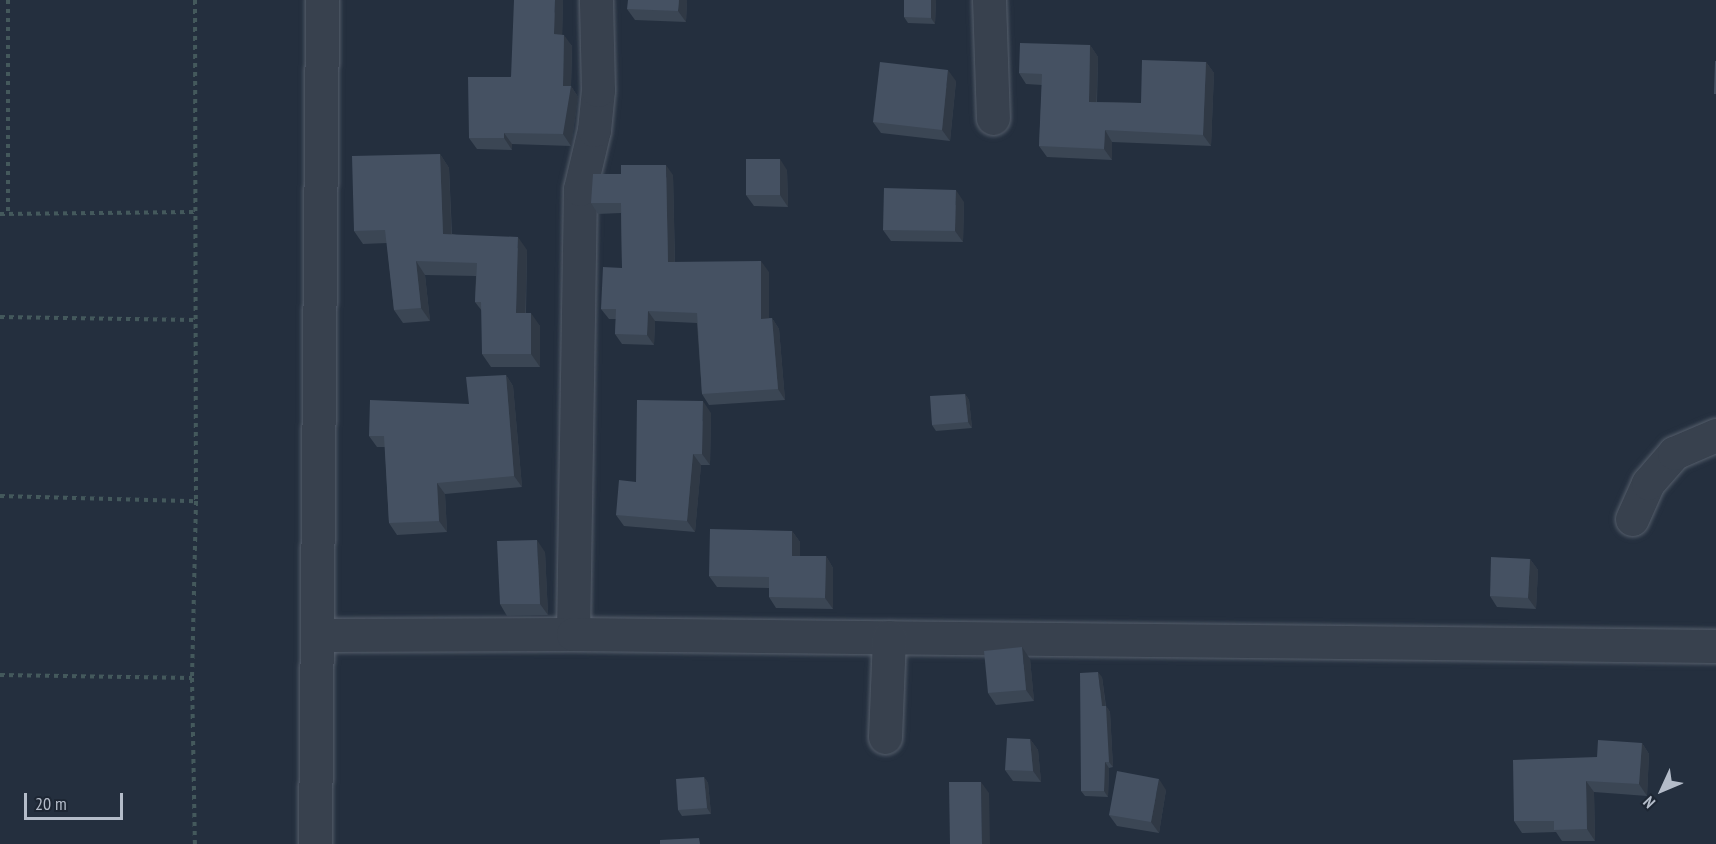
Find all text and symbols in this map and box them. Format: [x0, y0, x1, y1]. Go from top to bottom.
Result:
north arrow [1632, 760, 1692, 820]
scale bar [27, 781, 126, 819]
text: 20 m [35, 792, 67, 815]
text: N [1639, 792, 1659, 813]

